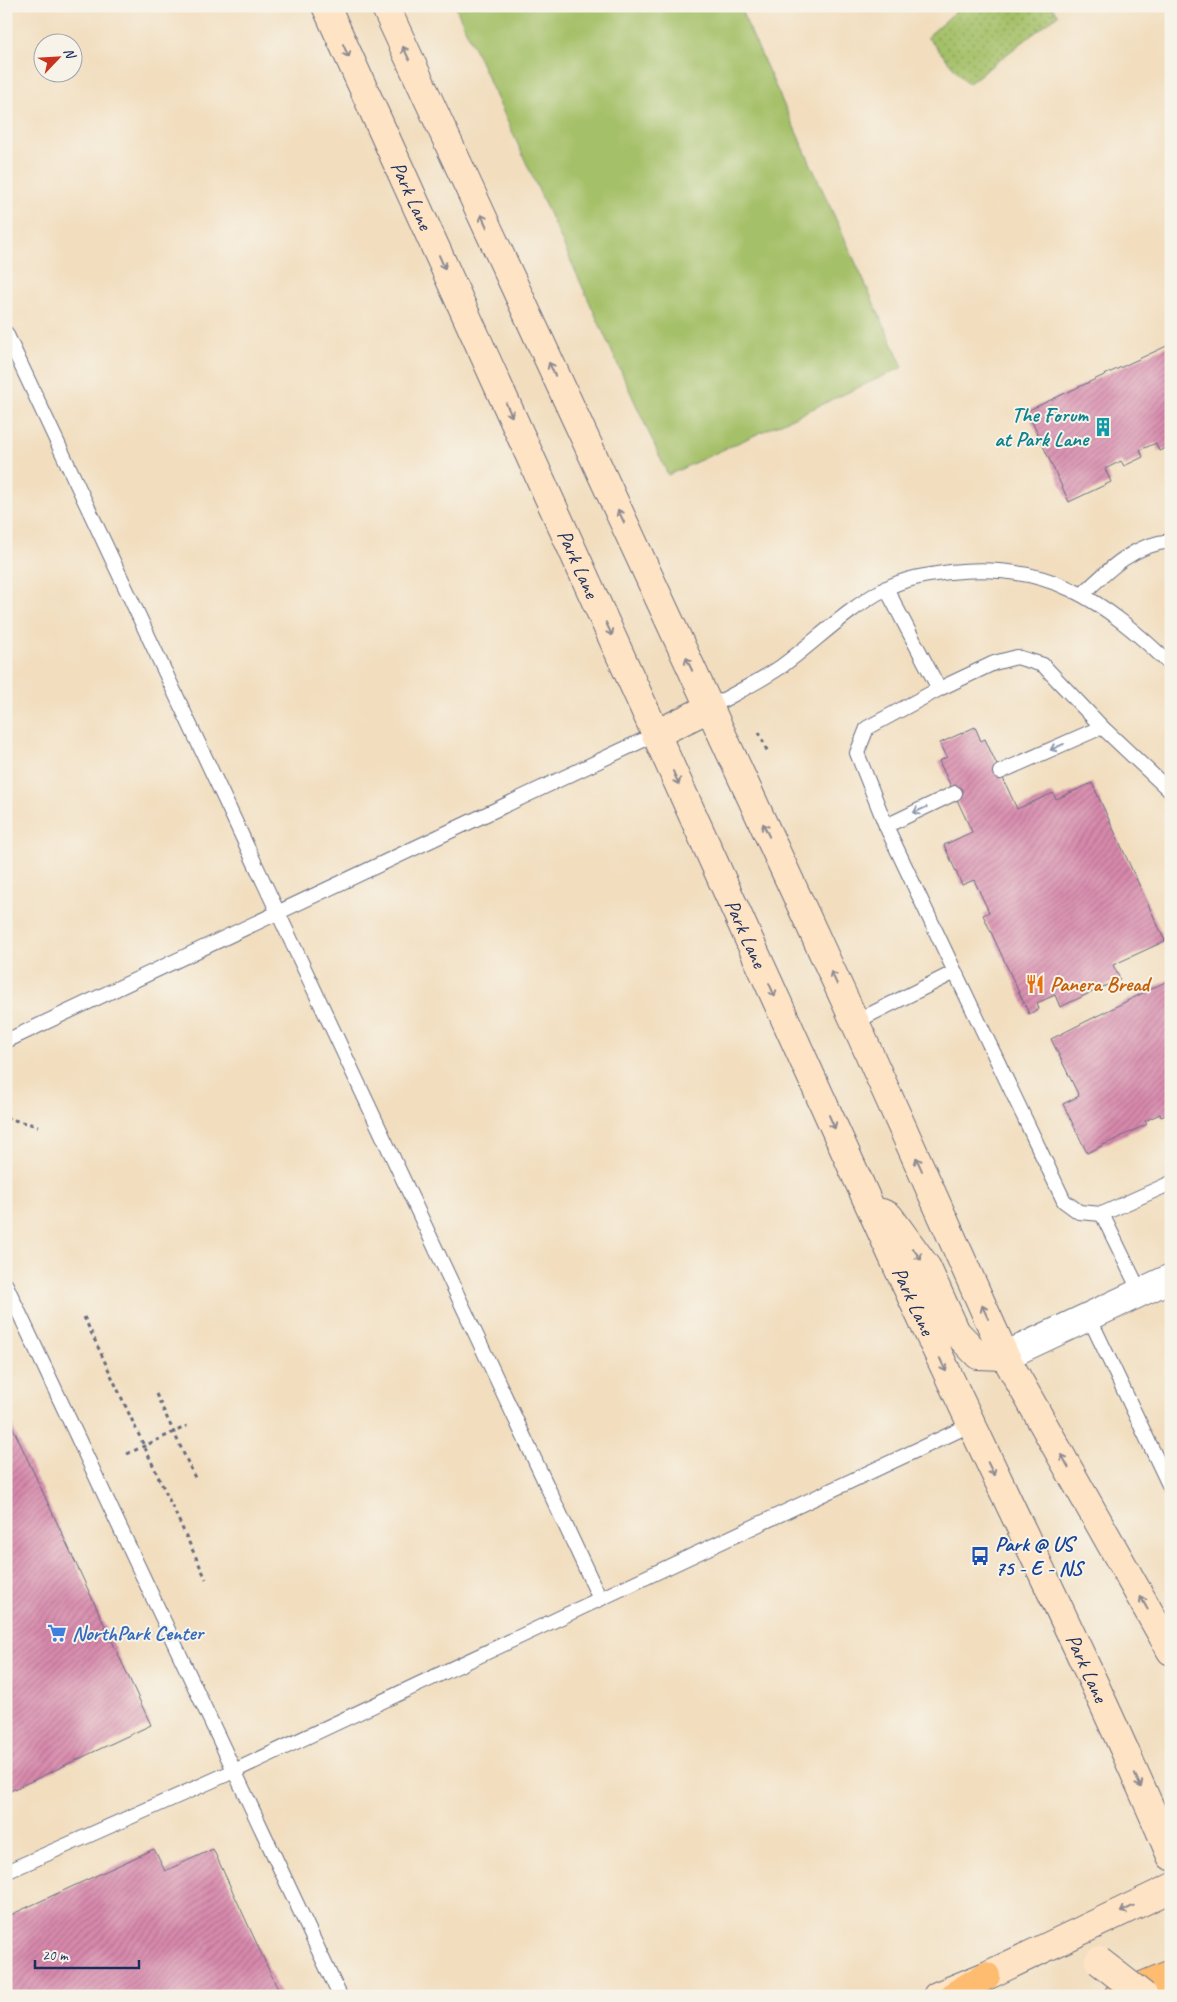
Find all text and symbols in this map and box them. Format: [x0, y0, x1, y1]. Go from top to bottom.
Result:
north arrow [32, 32, 82, 82]
one-way arrow [341, 43, 351, 58]
text: N [60, 45, 80, 62]
one-way arrow [401, 46, 411, 61]
street label: Park Lane [385, 157, 439, 235]
one-way arrow [479, 214, 488, 229]
one-way arrow [438, 254, 447, 269]
one-way arrow [547, 362, 557, 377]
one-way arrow [505, 402, 515, 417]
place label: The Forum at Park Lane [994, 402, 1090, 452]
building icon: The Forum at Park Lane [1092, 416, 1114, 438]
one-way arrow [615, 509, 625, 524]
street label: Park Lane [552, 525, 605, 603]
one-way arrow [604, 621, 614, 636]
one-way arrow [683, 657, 693, 672]
one-way arrow [1050, 742, 1065, 752]
one-way arrow [672, 770, 682, 785]
one-way arrow [913, 805, 928, 815]
one-way arrow [761, 823, 770, 838]
street label: Park Lane [719, 895, 773, 973]
one-way arrow [829, 971, 838, 986]
place label: Panera Bread [1050, 971, 1153, 997]
restaurant icon: Panera Bread [1024, 973, 1046, 995]
one-way arrow [768, 982, 778, 997]
one-way arrow [828, 1114, 838, 1129]
one-way arrow [913, 1157, 923, 1172]
one-way arrow [911, 1247, 922, 1260]
street label: Park Lane [886, 1263, 941, 1340]
one-way arrow [980, 1305, 990, 1320]
one-way arrow [938, 1358, 948, 1373]
one-way arrow [1059, 1455, 1069, 1469]
one-way arrow [987, 1461, 996, 1476]
place label: Park @ US 75 - E - NS [995, 1531, 1086, 1581]
bus stop icon: Park @ US 75 - E - NS [969, 1545, 991, 1567]
one-way arrow [1139, 1596, 1149, 1611]
place label: NorthPark Center [72, 1620, 206, 1646]
supermarket icon: NorthPark Center [46, 1622, 68, 1644]
street label: Park Lane [1060, 1630, 1114, 1707]
one-way arrow [1134, 1773, 1143, 1788]
one-way arrow [1120, 1905, 1135, 1914]
scale bar [35, 1937, 139, 1969]
text: 20 m [42, 1946, 69, 1965]

